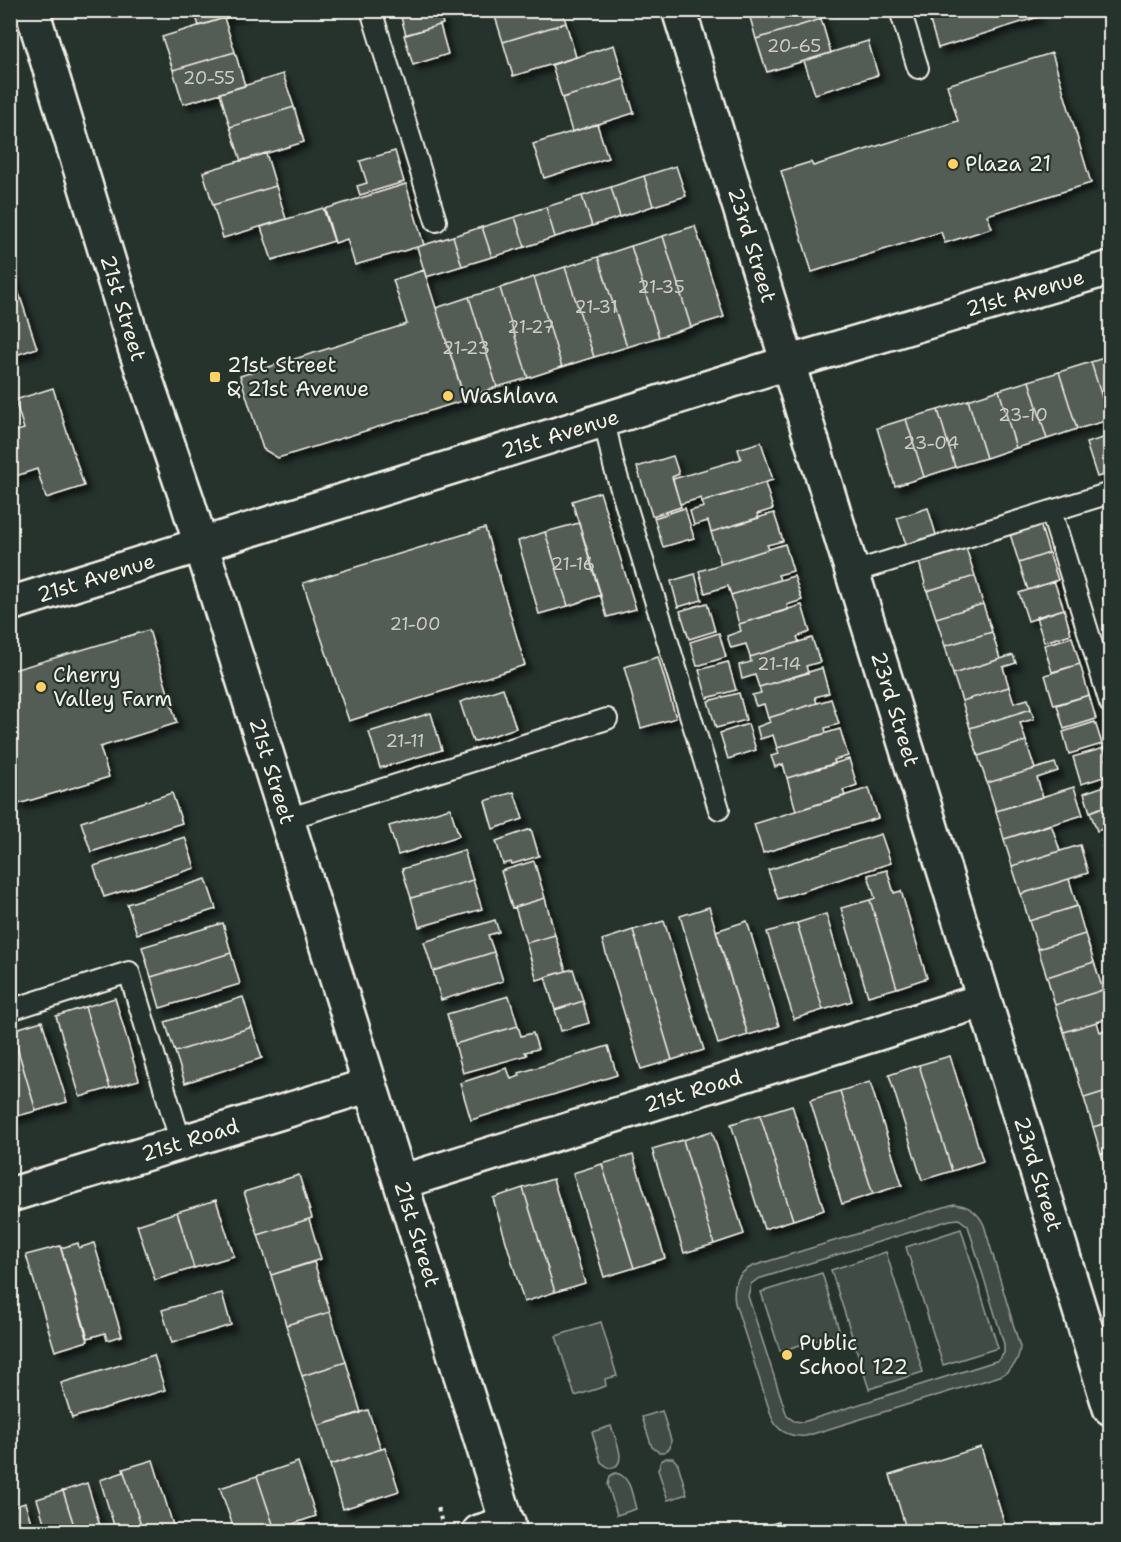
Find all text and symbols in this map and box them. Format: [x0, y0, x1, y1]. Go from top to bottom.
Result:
house number: 20-65 [767, 34, 821, 58]
house number: 20-55 [183, 66, 235, 90]
place label: Plaza 21 [965, 150, 1051, 178]
marker: Plaza 21 [946, 157, 960, 171]
street label: 23rd Street [721, 184, 783, 306]
street label: 21st Street [94, 251, 152, 365]
street label: 21st Avenue [962, 263, 1088, 323]
house number: 21-35 [637, 275, 685, 299]
house number: 21-31 [574, 295, 618, 319]
house number: 21-27 [507, 315, 555, 339]
house number: 21-23 [442, 336, 490, 360]
place label: 21st Street & 21st Avenue [227, 351, 369, 403]
marker: 21st Street & 21st Avenue [208, 370, 222, 384]
place label: Washlava [460, 382, 558, 410]
marker: Washlava [441, 389, 455, 403]
street label: 21st Avenue [498, 403, 622, 465]
house number: 23-10 [998, 403, 1048, 427]
house number: 23-04 [903, 431, 959, 455]
street label: 21st Avenue [34, 547, 158, 609]
house number: 21-16 [551, 552, 595, 576]
house number: 21-00 [389, 612, 441, 636]
street label: 23rd Street [864, 648, 926, 770]
house number: 21-14 [757, 652, 801, 676]
place label: Cherry Valley Farm [53, 661, 172, 713]
marker: Cherry Valley Farm [34, 680, 48, 694]
street label: 21st Street [243, 714, 301, 828]
house number: 21-11 [385, 729, 425, 753]
street label: 21st Road [641, 1063, 745, 1119]
street label: 21st Road [138, 1112, 242, 1168]
street label: 23rd Street [1007, 1113, 1069, 1235]
street label: 21st Street [388, 1177, 446, 1291]
place label: Public School 122 [799, 1329, 908, 1381]
marker: Public School 122 [780, 1348, 794, 1362]

